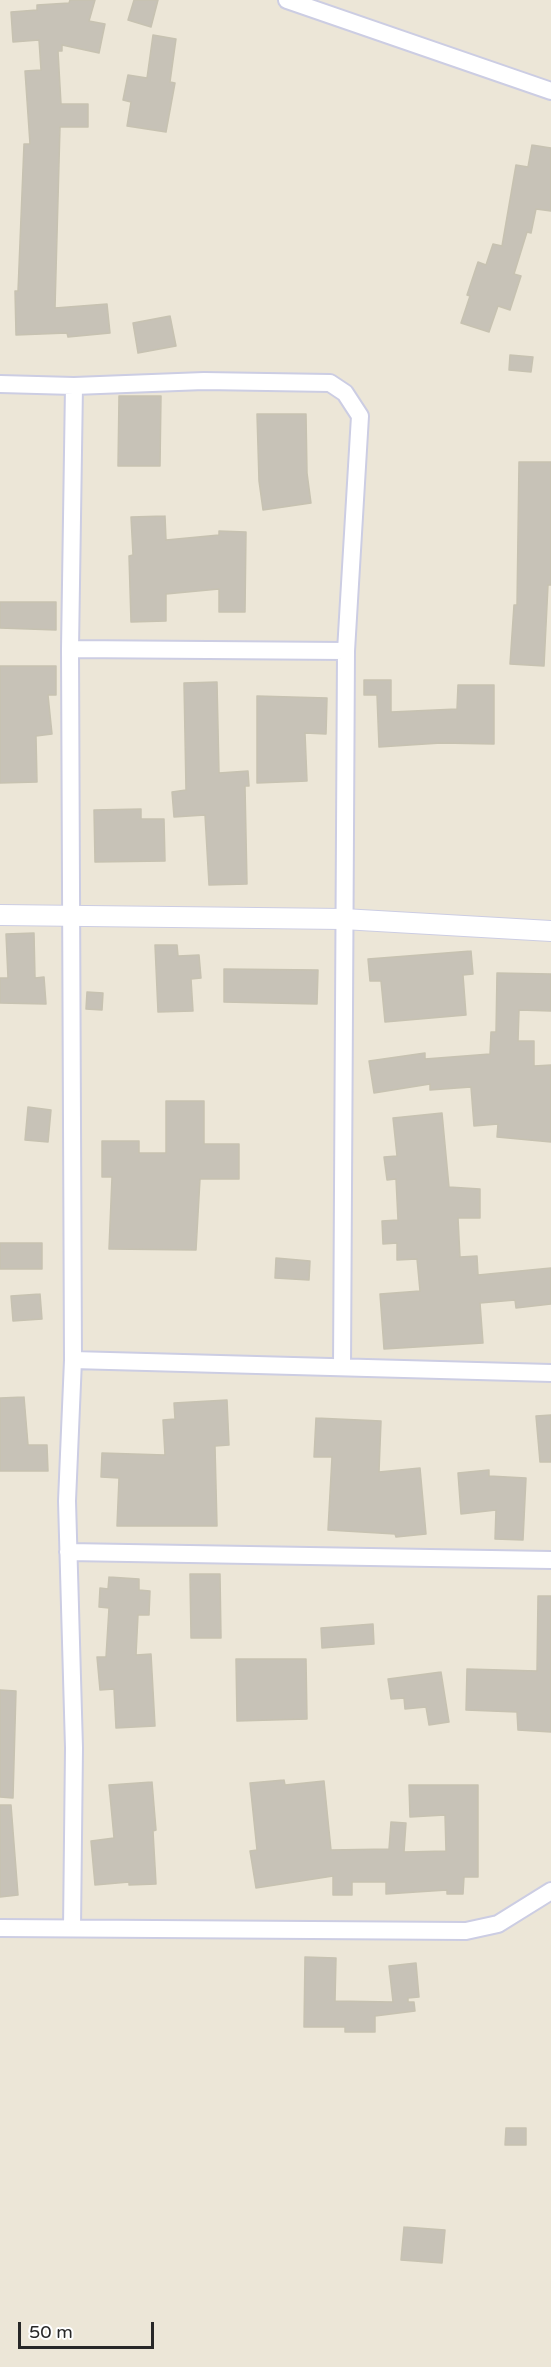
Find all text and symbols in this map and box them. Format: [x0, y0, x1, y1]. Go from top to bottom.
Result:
scale bar [21, 2310, 158, 2348]
text: 50 m [29, 2321, 73, 2343]

